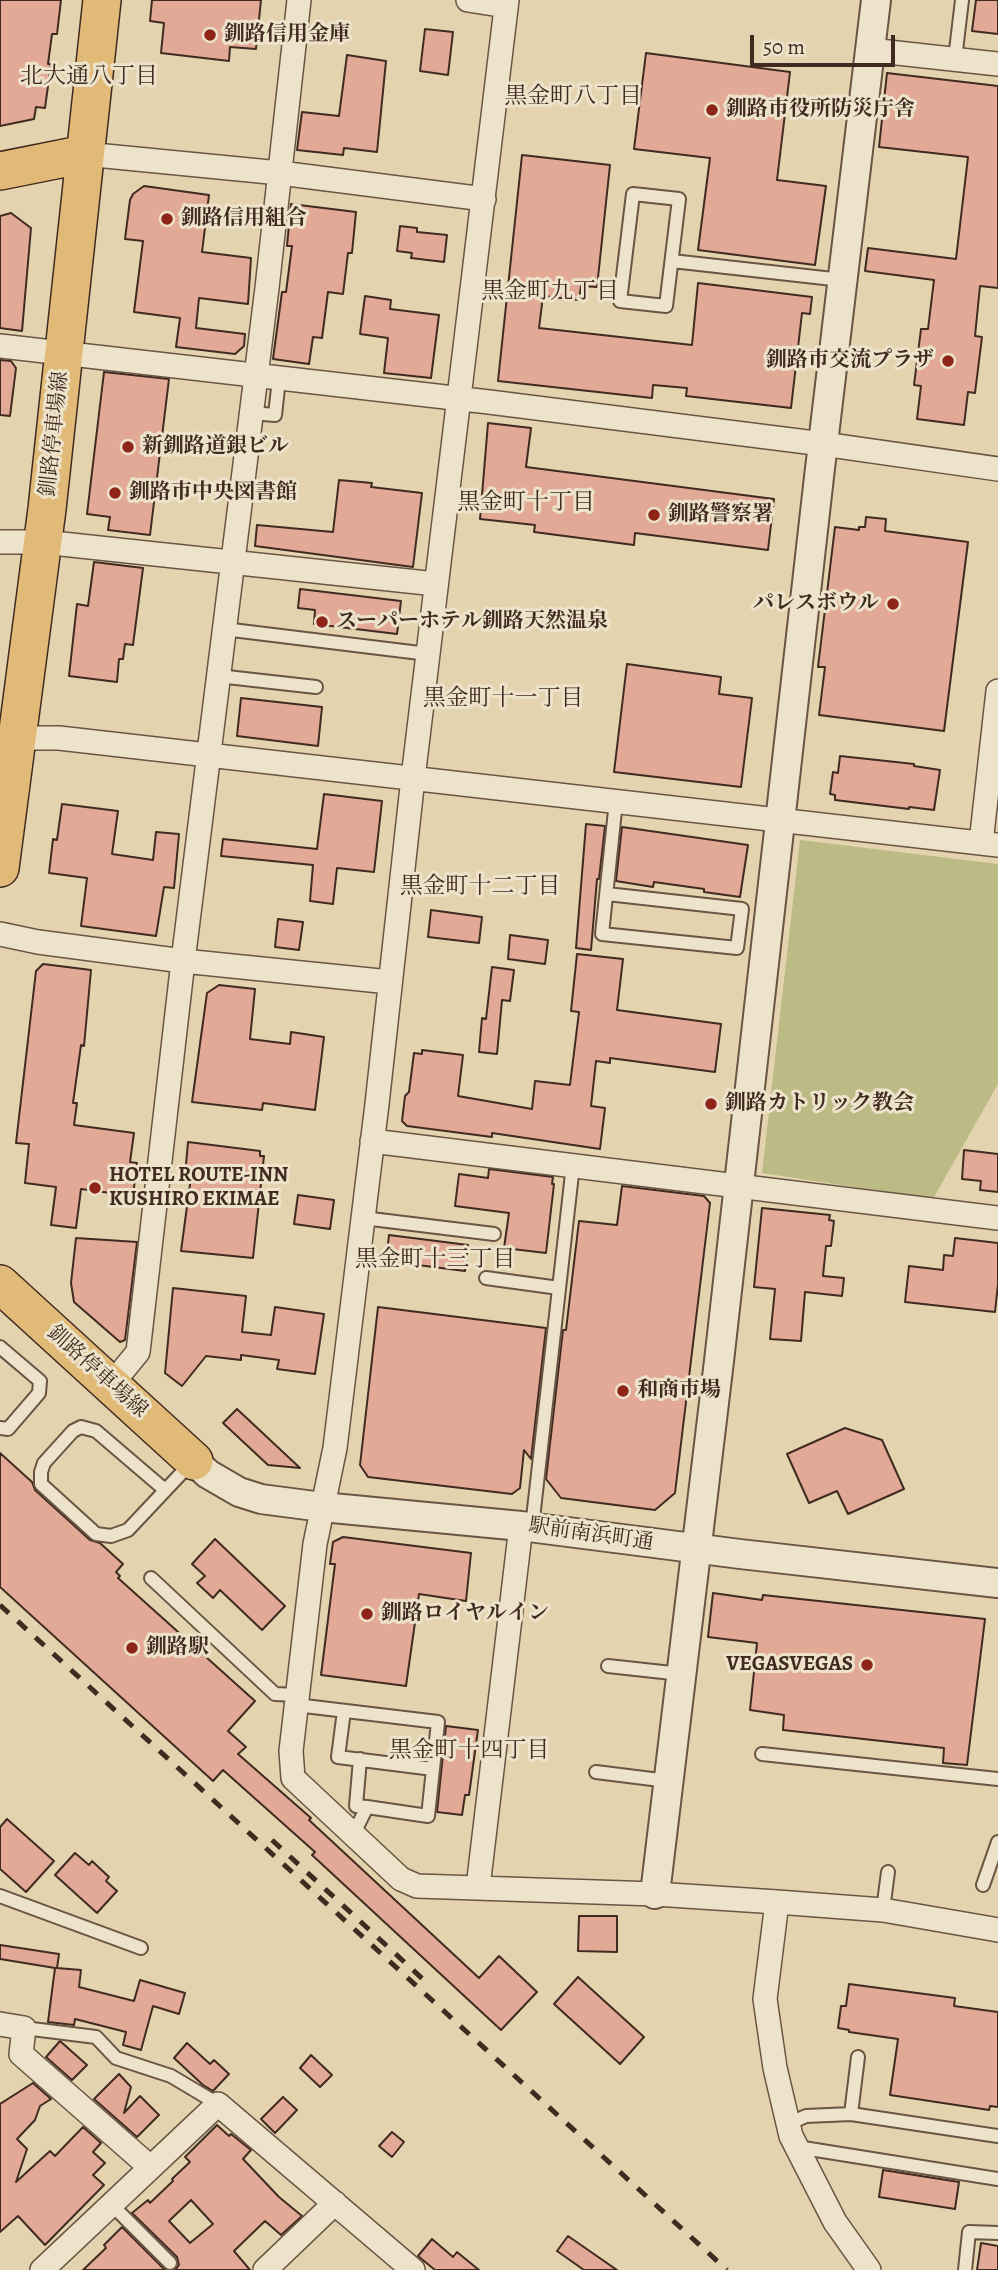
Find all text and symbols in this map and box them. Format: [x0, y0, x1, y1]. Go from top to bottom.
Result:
scale bar [753, 21, 898, 65]
place label: 釧路信用金庫 [224, 22, 350, 48]
marker: 釧路信用金庫 [202, 27, 218, 43]
text: 50 m [763, 33, 805, 61]
district label: 北大通八丁目 [20, 63, 158, 91]
district label: 黒金町八丁目 [504, 83, 642, 111]
place label: 釧路市役所防災庁舎 [726, 97, 915, 123]
marker: 釧路市役所防災庁舎 [704, 102, 720, 118]
place label: 釧路信用組合 [181, 206, 307, 232]
marker: 釧路信用組合 [159, 211, 175, 227]
district label: 黒金町九丁目 [481, 278, 619, 306]
place label: 釧路市交流プラザ [766, 348, 934, 374]
marker: 釧路市交流プラザ [940, 353, 956, 369]
street label: 釧路停車場線 [36, 370, 74, 498]
place label: 新釧路道銀ビル [142, 434, 289, 460]
marker: 新釧路道銀ビル [120, 439, 136, 455]
place label: 釧路市中央図書館 [129, 480, 297, 506]
marker: 釧路市中央図書館 [107, 485, 123, 501]
district label: 黒金町十丁目 [457, 489, 595, 517]
place label: 釧路警察署 [668, 502, 773, 528]
marker: 釧路警察署 [646, 507, 662, 523]
place label: パレスボウル [753, 591, 879, 617]
marker: パレスボウル [885, 596, 901, 612]
place label: スーパーホテル釧路天然温泉 [336, 609, 608, 635]
marker: スーパーホテル釧路天然温泉 [314, 614, 330, 630]
district label: 黒金町十一丁目 [423, 685, 583, 713]
district label: 黒金町十二丁目 [400, 873, 560, 901]
place label: 釧路カトリック教会 [725, 1091, 914, 1117]
marker: 釧路カトリック教会 [703, 1096, 719, 1112]
place label: HOTEL ROUTE-INN KUSHIRO EKIMAE [109, 1163, 288, 1213]
marker: HOTEL ROUTE-INN KUSHIRO EKIMAE [87, 1180, 103, 1196]
district label: 黒金町十三丁目 [355, 1246, 515, 1274]
street label: 釧路停車場線 [42, 1320, 152, 1424]
place label: 和商市場 [637, 1378, 721, 1404]
marker: 和商市場 [615, 1383, 631, 1399]
street label: 駅前南浜町通 [527, 1514, 655, 1556]
place label: 釧路ロイヤルイン [381, 1601, 549, 1627]
marker: 釧路ロイヤルイン [359, 1606, 375, 1622]
place label: 釧路駅 [146, 1635, 209, 1661]
marker: 釧路駅 [124, 1640, 140, 1656]
place label: VEGASVEGAS [726, 1652, 853, 1678]
marker: VEGASVEGAS [859, 1657, 875, 1673]
district label: 黒金町十四丁目 [389, 1737, 549, 1765]

